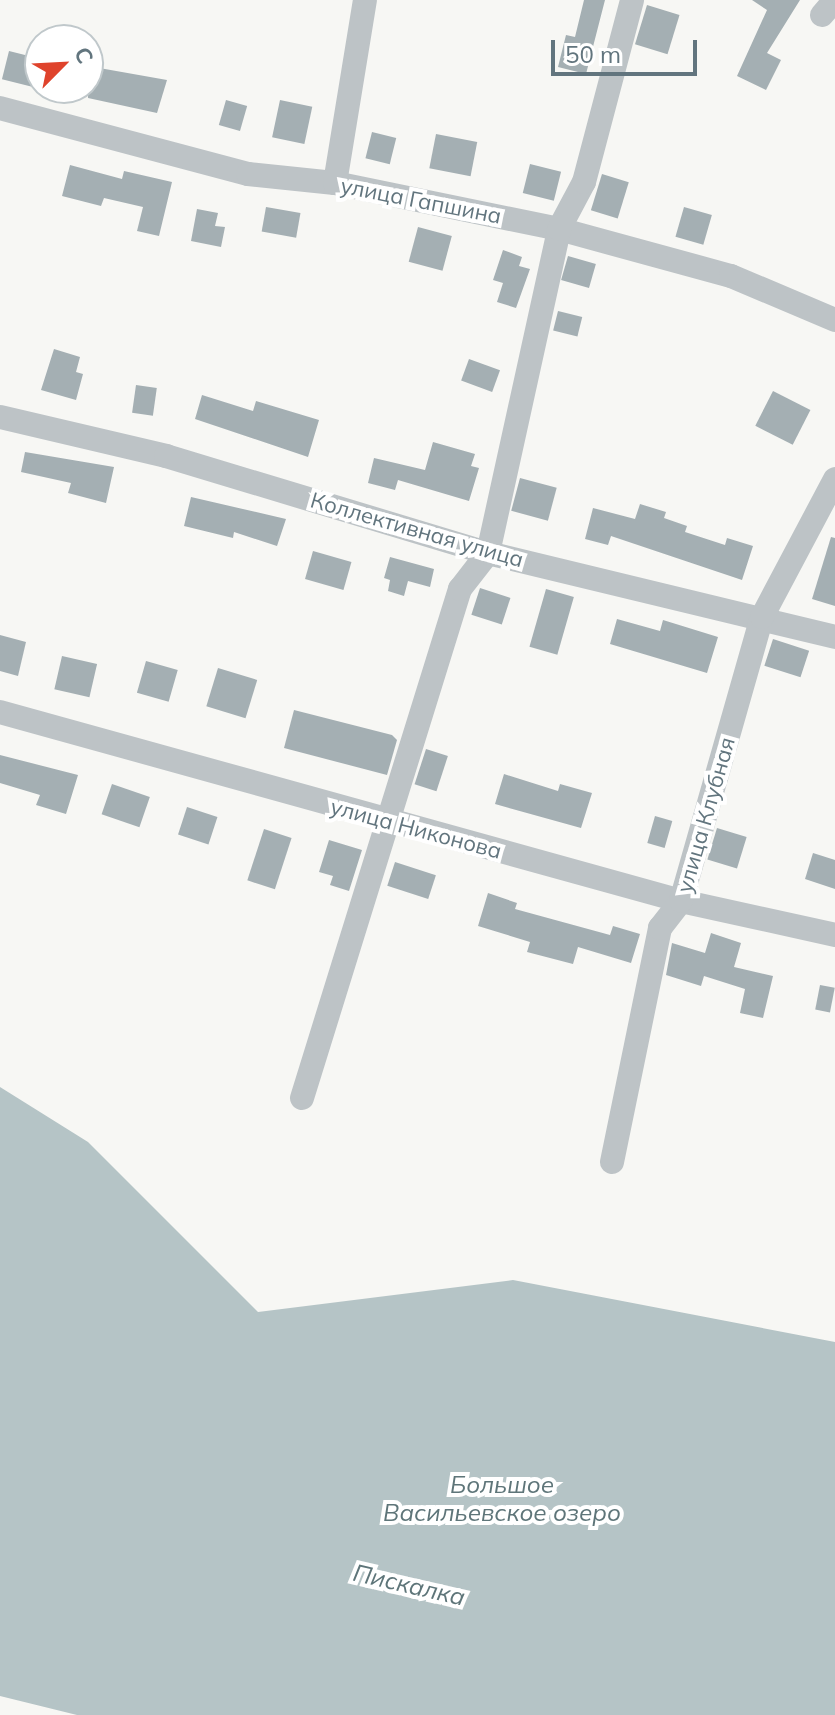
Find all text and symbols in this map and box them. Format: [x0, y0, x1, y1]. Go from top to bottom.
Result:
north arrow [24, 24, 104, 104]
scale bar [555, 24, 701, 74]
text: 50 m [565, 39, 621, 69]
text: С [68, 42, 100, 68]
street label: улица Гапшина [338, 172, 504, 230]
street label: Коллективная улица [307, 487, 527, 573]
street label: улица Клубная [671, 734, 741, 896]
street label: улица Никонова [328, 793, 504, 865]
water label: Большое Васильевское озеро [383, 1471, 621, 1527]
water label: Пискалка [350, 1558, 468, 1612]

